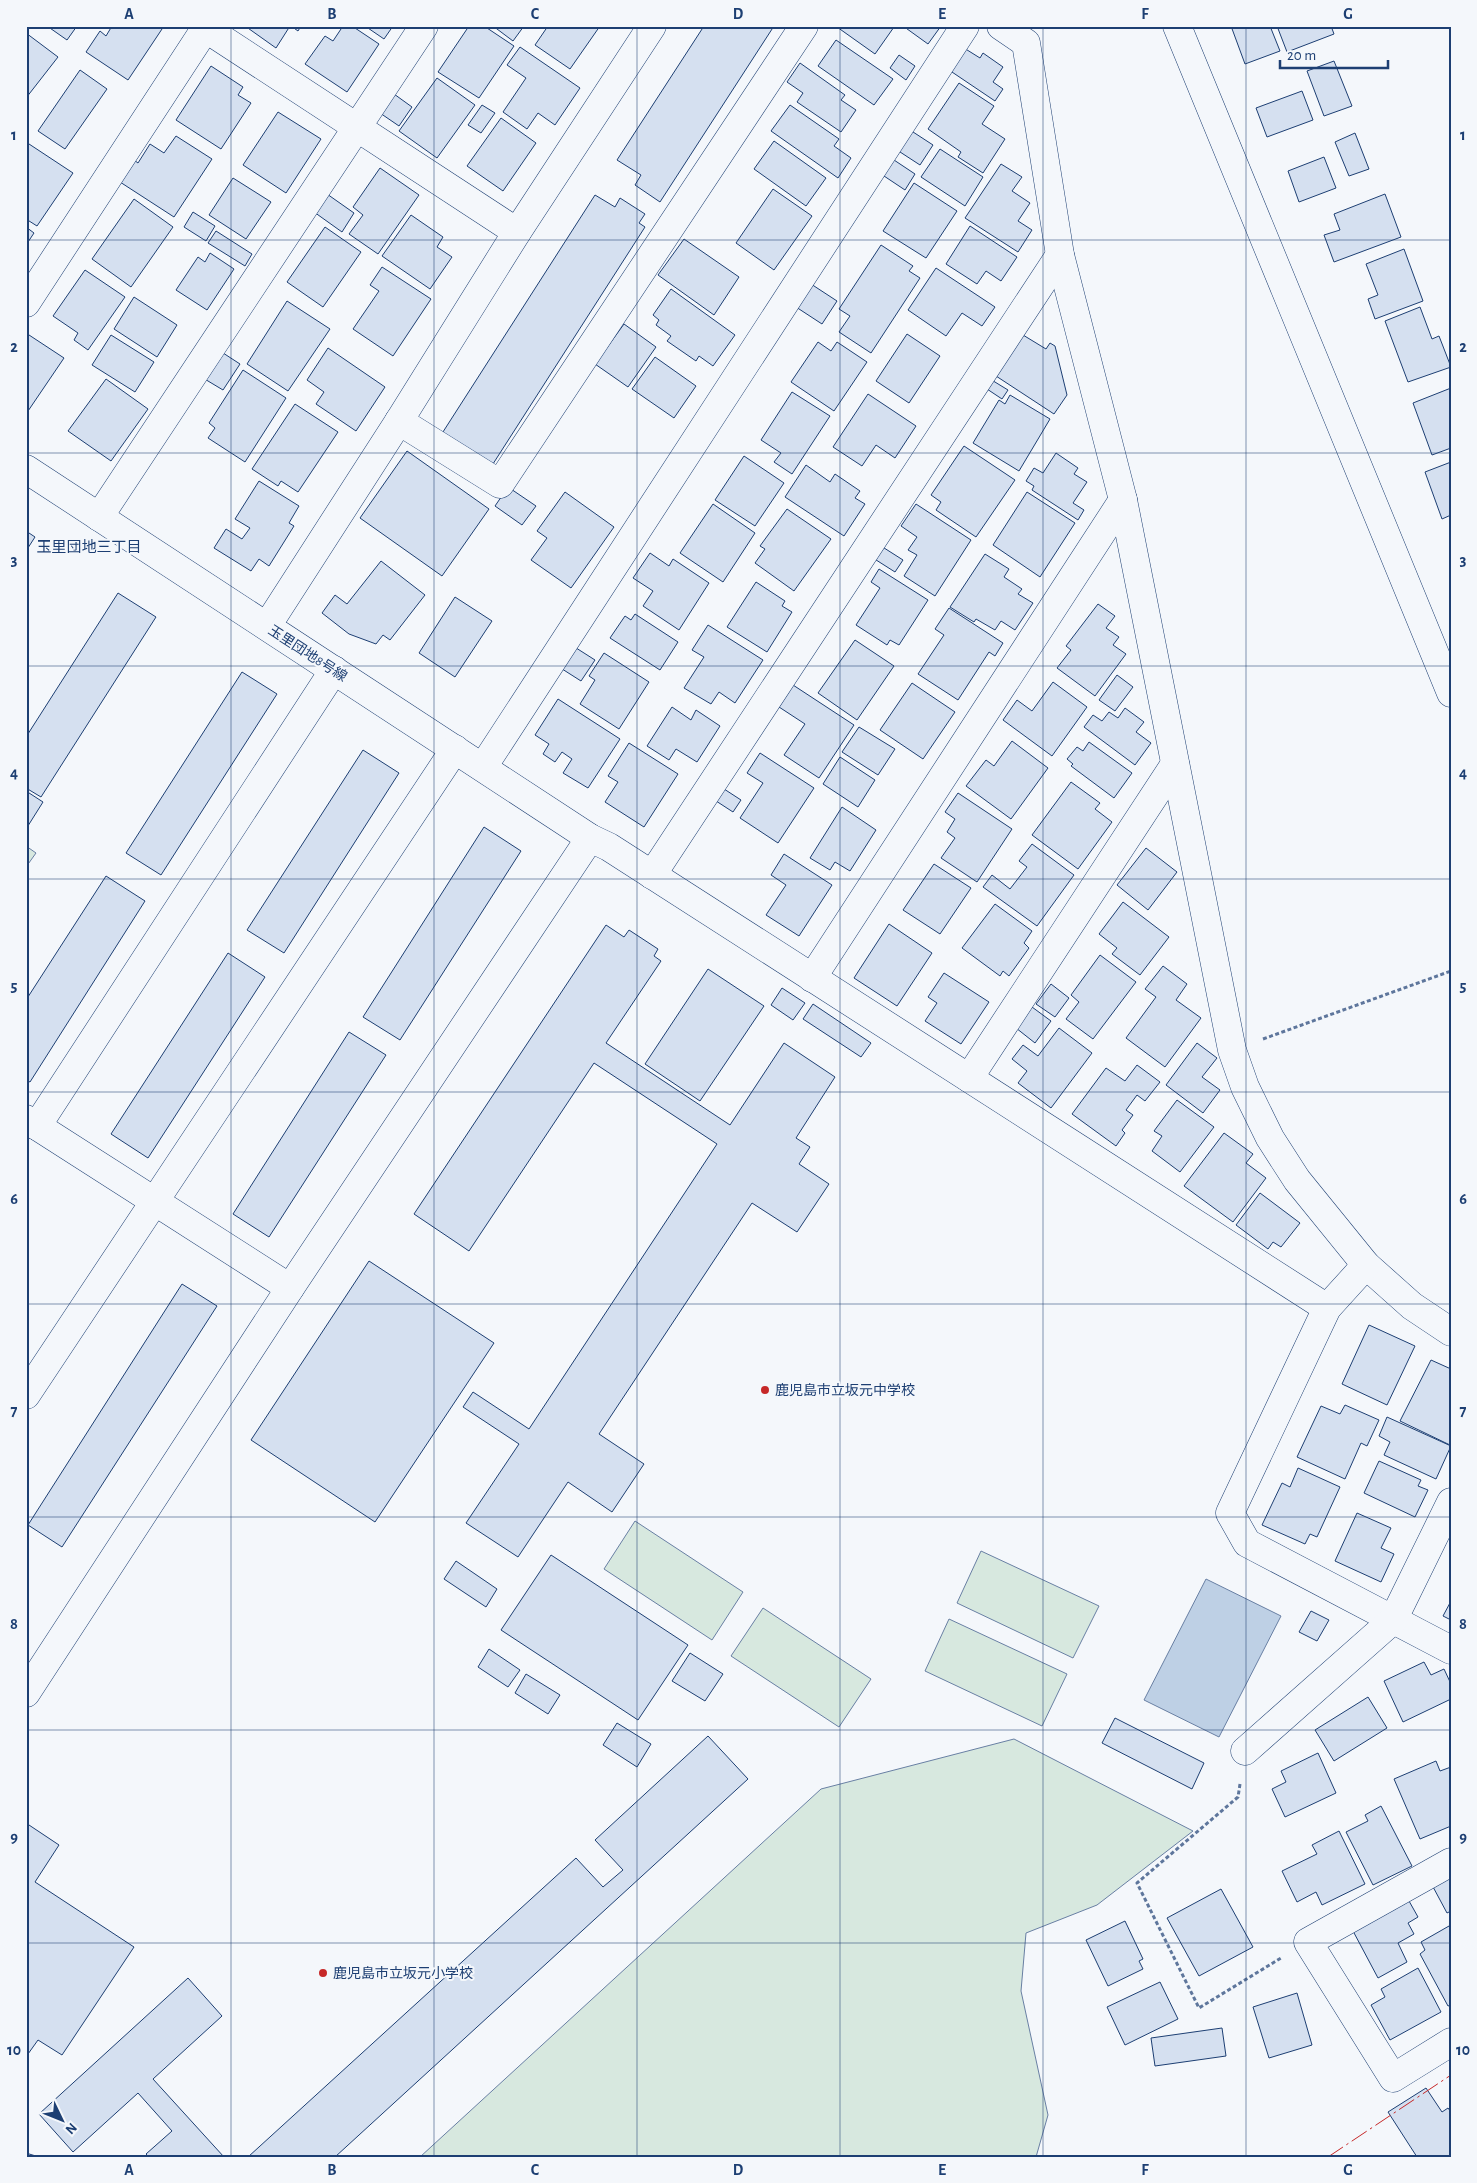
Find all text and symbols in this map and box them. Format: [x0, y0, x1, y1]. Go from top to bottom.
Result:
text: A [124, 6, 134, 22]
text: B [327, 6, 337, 22]
text: C [531, 6, 540, 22]
text: D [733, 6, 744, 22]
text: E [938, 6, 946, 22]
text: F [1141, 6, 1149, 22]
text: G [1343, 6, 1353, 22]
scale bar [1280, 38, 1387, 70]
text: 20 m [1287, 48, 1316, 63]
text: 1 [11, 127, 17, 143]
text: 1 [1460, 127, 1466, 143]
text: 2 [10, 339, 18, 355]
text: 2 [1459, 339, 1467, 355]
district label: 玉里団地三丁目 [36, 539, 142, 555]
text: 3 [11, 552, 18, 568]
text: 3 [1460, 552, 1467, 568]
street label: 玉里団地8号線 [266, 622, 350, 684]
text: 4 [10, 765, 18, 781]
text: 4 [1459, 765, 1467, 781]
text: 5 [11, 978, 18, 994]
text: 5 [1460, 978, 1467, 994]
text: 6 [10, 1191, 18, 1207]
text: 6 [1459, 1191, 1467, 1207]
place label: 鹿児島市立坂元中学校 [775, 1383, 915, 1398]
marker: 鹿児島市立坂元中学校 [759, 1384, 771, 1396]
text: 7 [11, 1403, 18, 1419]
text: 7 [1460, 1403, 1467, 1419]
text: 8 [10, 1616, 18, 1632]
text: 8 [1459, 1616, 1467, 1632]
text: 9 [10, 1829, 18, 1845]
text: 9 [1459, 1829, 1467, 1845]
place label: 鹿児島市立坂元小学校 [333, 1966, 473, 1981]
marker: 鹿児島市立坂元小学校 [317, 1967, 329, 1979]
text: 10 [7, 2042, 21, 2058]
text: 10 [1456, 2042, 1470, 2058]
north arrow [38, 2096, 88, 2146]
text: N [62, 2120, 79, 2137]
text: A [124, 2162, 134, 2178]
text: B [327, 2162, 337, 2178]
text: C [531, 2162, 540, 2178]
text: D [733, 2162, 744, 2178]
text: E [938, 2162, 946, 2178]
text: F [1141, 2162, 1149, 2178]
text: G [1343, 2162, 1353, 2178]

